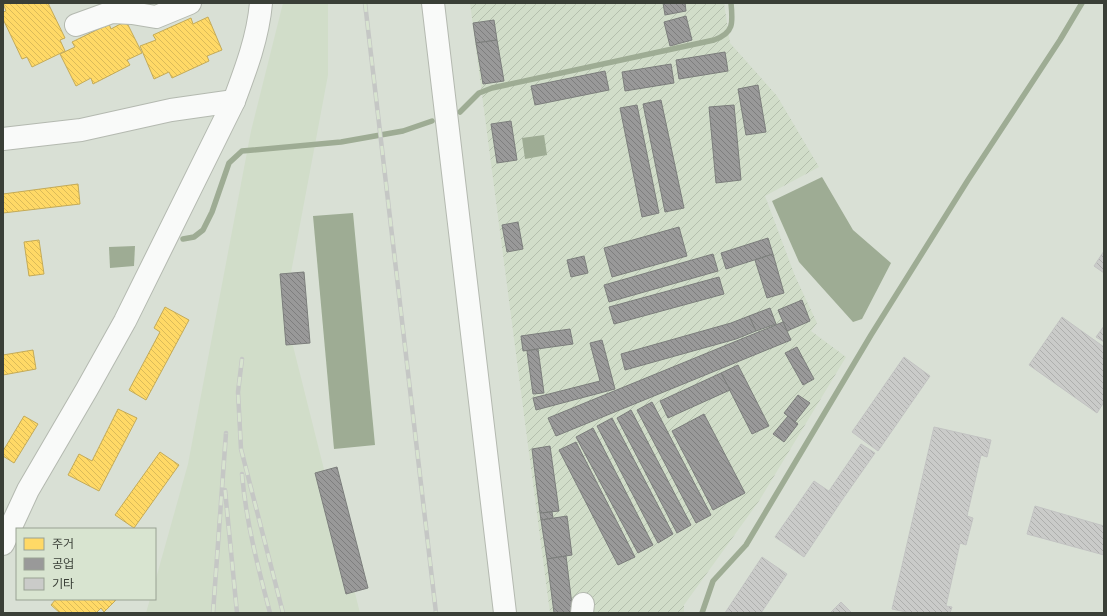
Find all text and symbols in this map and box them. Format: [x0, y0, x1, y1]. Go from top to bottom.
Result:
legend [16, 528, 156, 600]
text: 주거 [52, 537, 74, 552]
text: 공업 [52, 557, 74, 572]
text: 기타 [52, 577, 74, 592]

